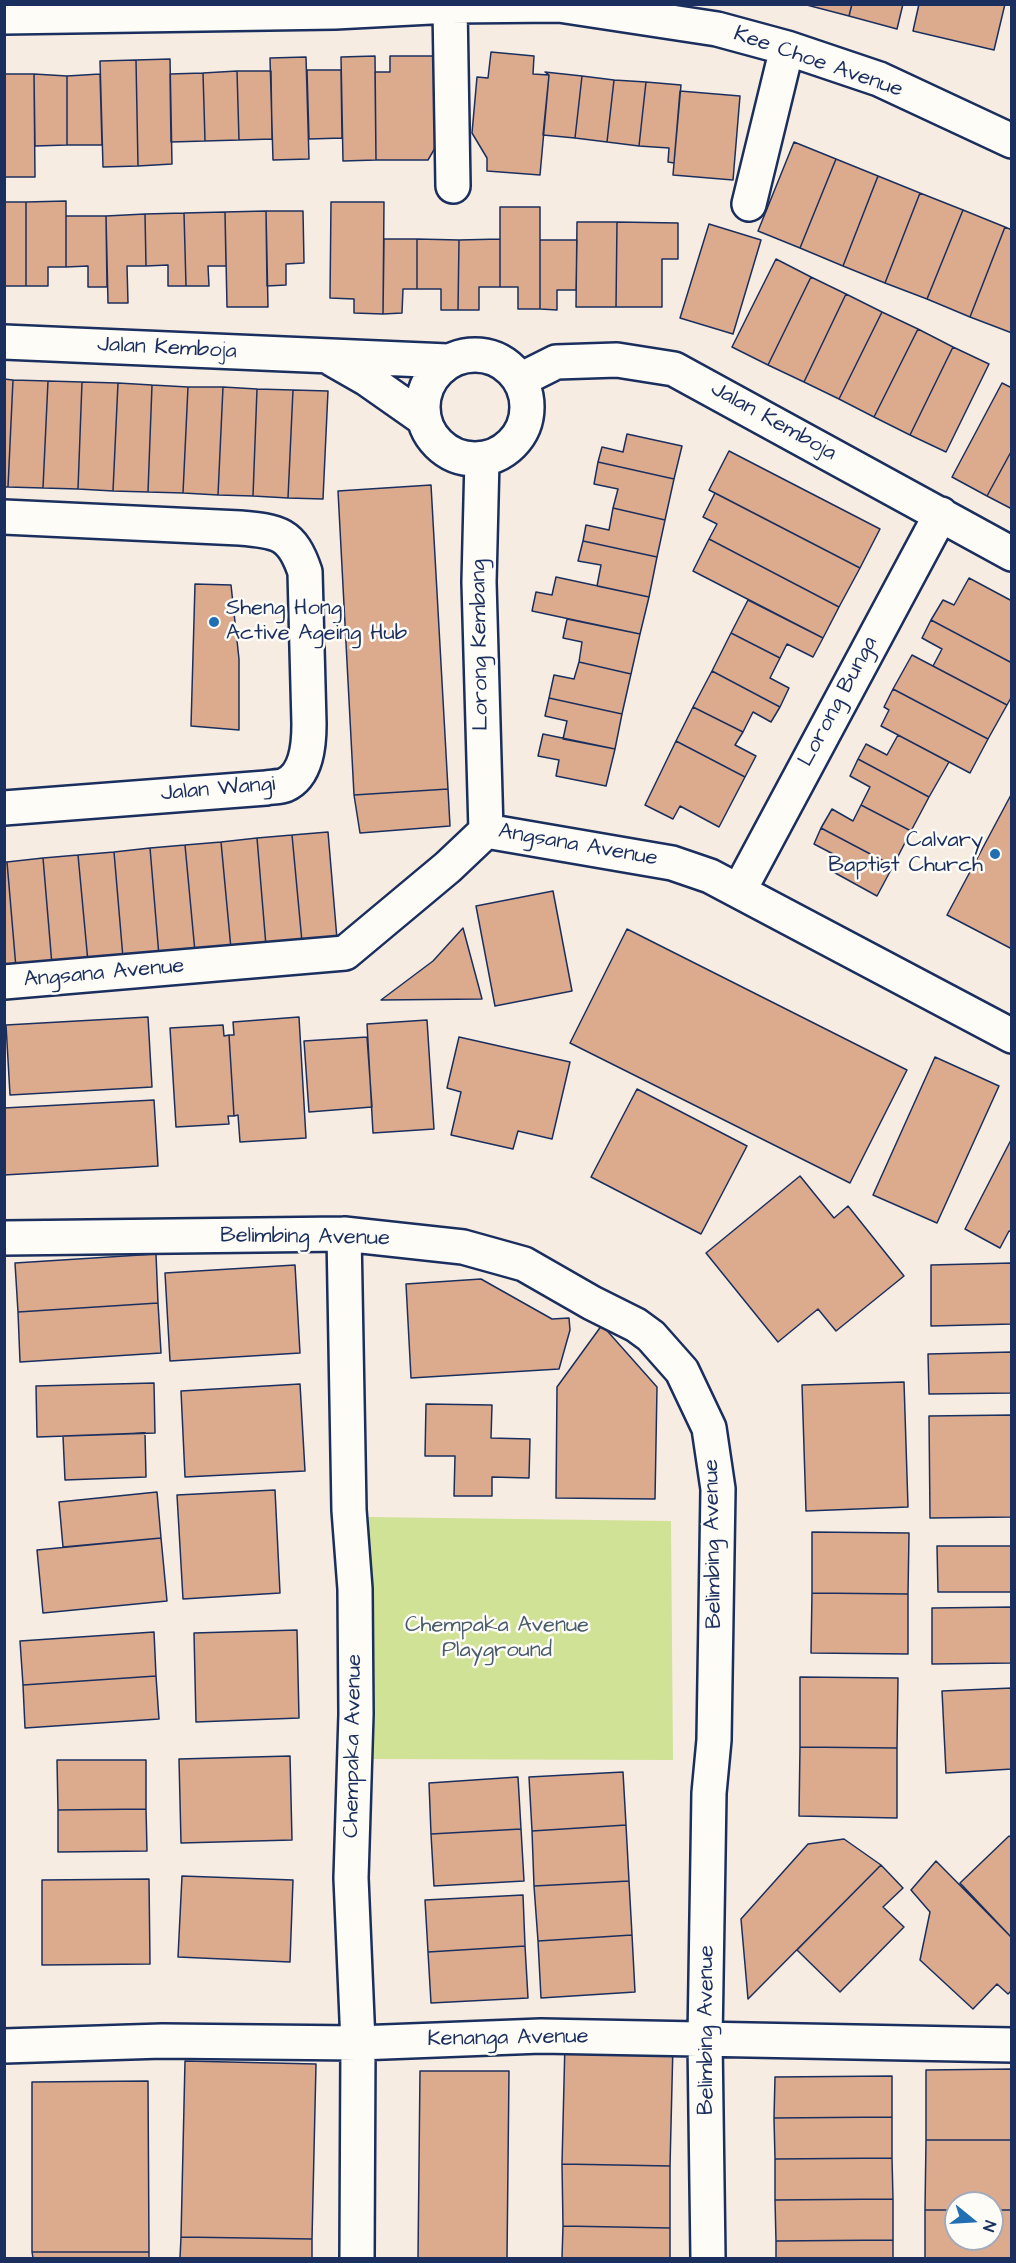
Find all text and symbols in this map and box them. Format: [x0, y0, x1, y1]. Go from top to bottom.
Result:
street label: Kee Choe Avenue [730, 22, 906, 104]
street label: Jalan Kemboja [97, 332, 237, 366]
street label: Jalan Kemboja [706, 377, 840, 467]
street label: Lorong Kembang [466, 559, 496, 731]
place label: Sheng Hong Active Ageing Hub [226, 596, 407, 648]
marker: Sheng Hong Active Ageing Hub [207, 615, 221, 629]
street label: Lorong Bunga [794, 632, 884, 772]
street label: Jalan Wangi [160, 772, 276, 808]
street label: Angsana Avenue [496, 819, 660, 873]
place label: Calvary Baptist Church [828, 828, 983, 879]
marker: Calvary Baptist Church [988, 847, 1002, 861]
street label: Angsana Avenue [23, 954, 185, 994]
street label: Belimbing Avenue [220, 1223, 390, 1253]
street label: Belimbing Avenue [699, 1459, 729, 1629]
park label: Chempaka Avenue Playground [405, 1613, 589, 1664]
street label: Chempaka Avenue [339, 1654, 369, 1838]
street label: Belimbing Avenue [694, 1945, 720, 2115]
street label: Kenanga Avenue [427, 2024, 589, 2054]
north arrow [944, 2191, 1004, 2251]
text: N [977, 2218, 1001, 2234]

